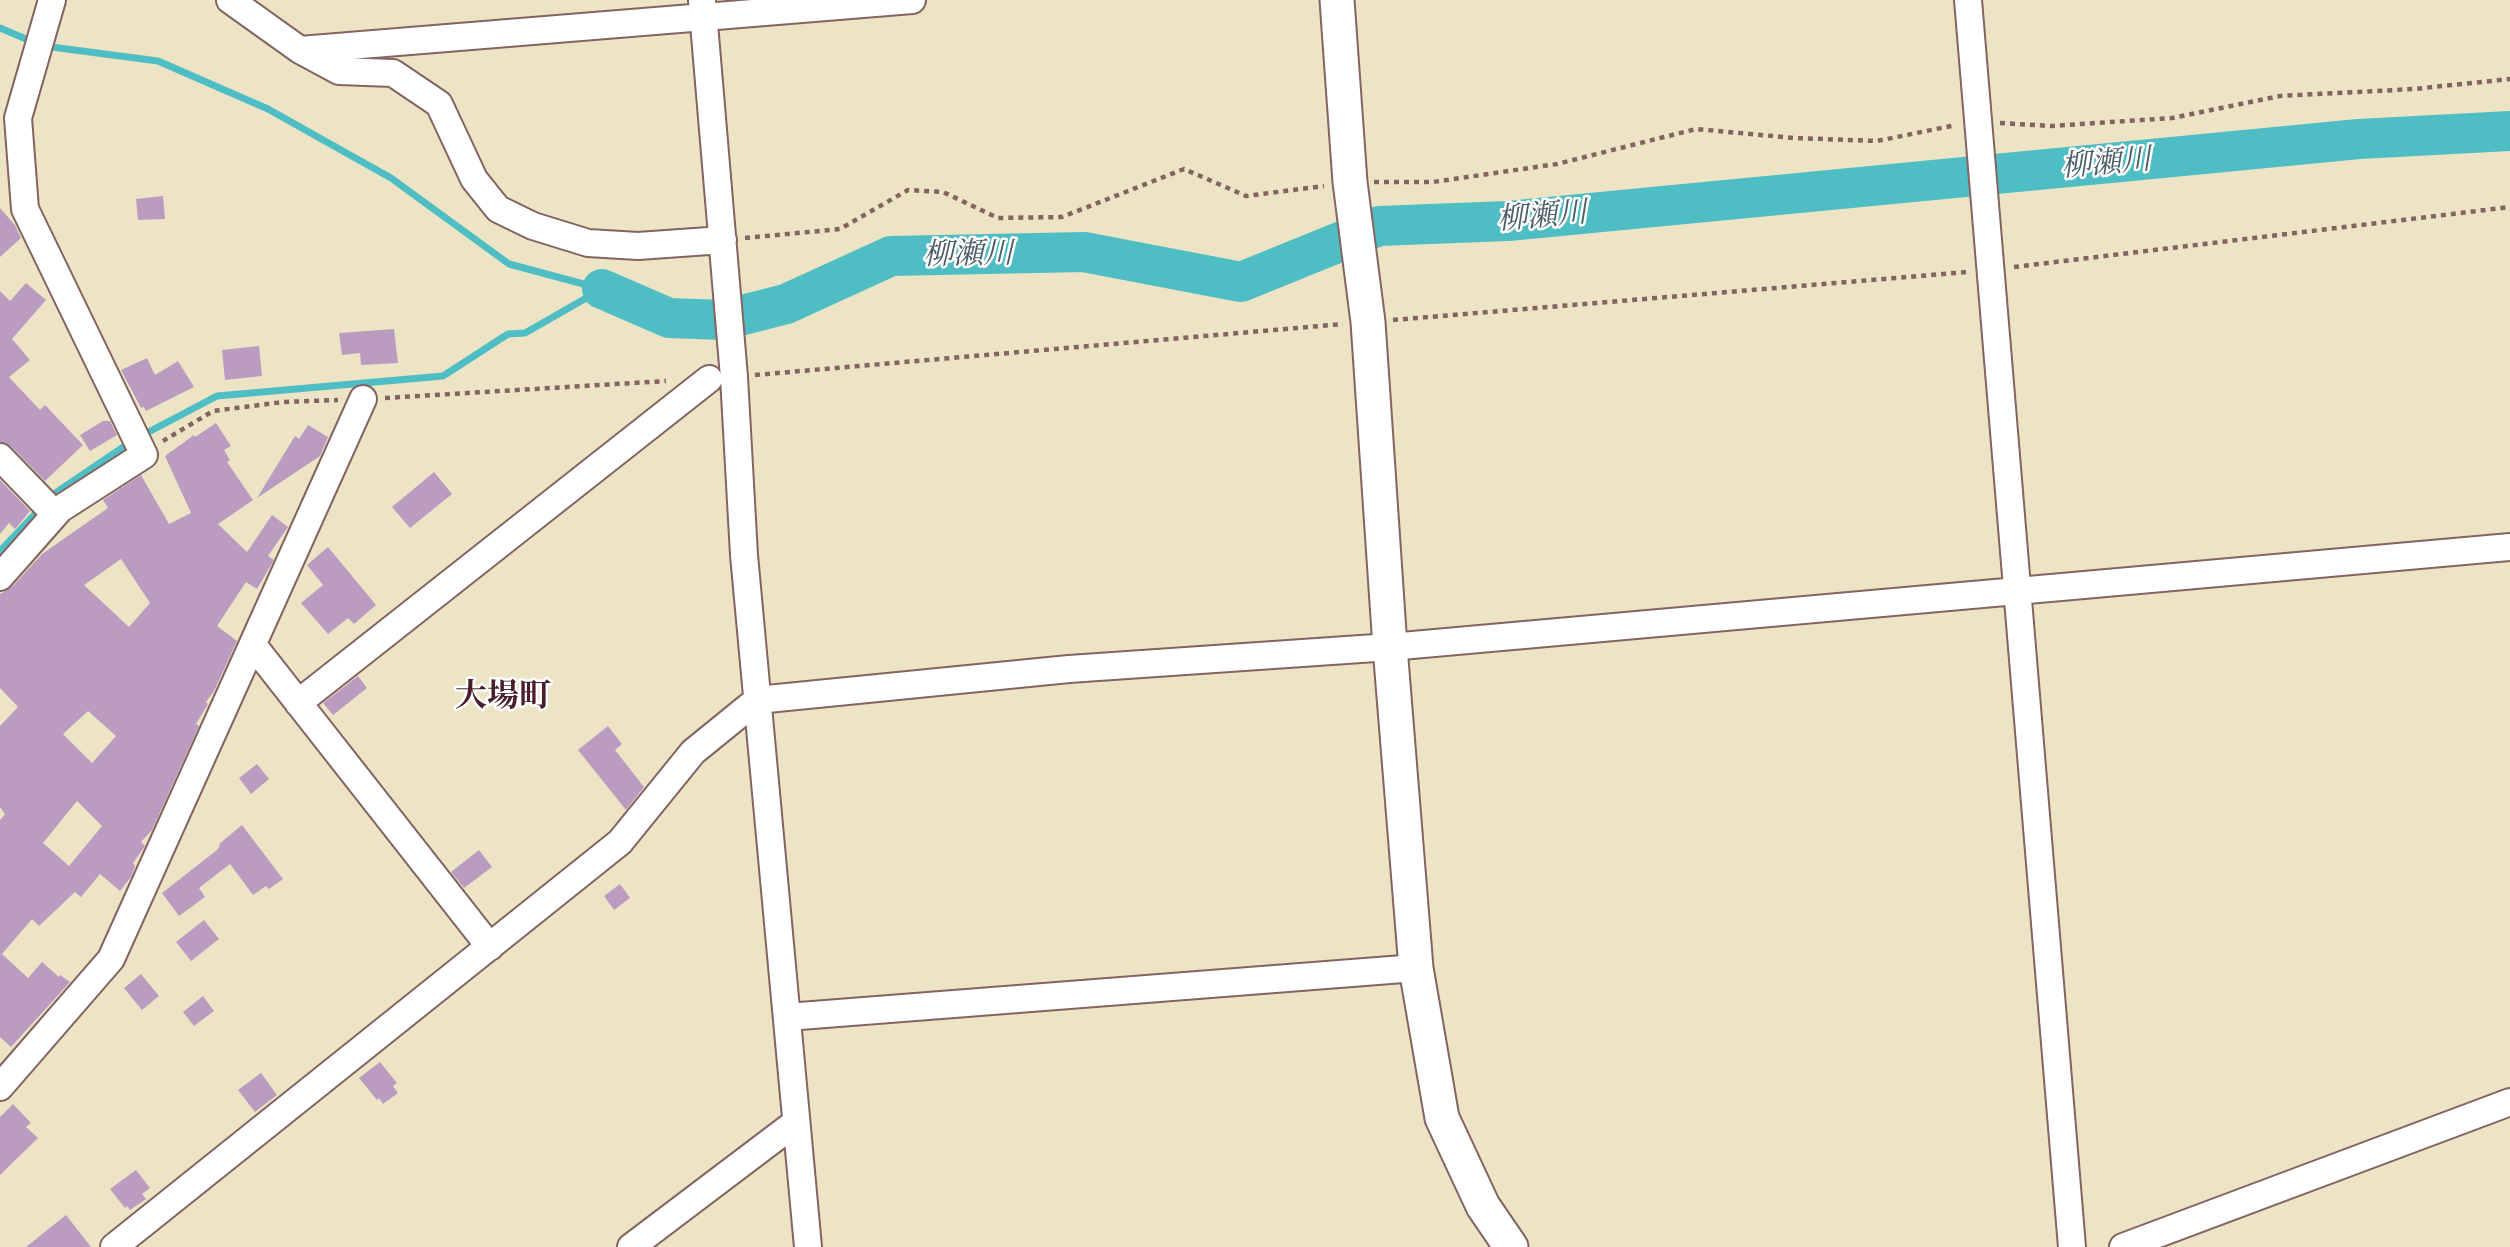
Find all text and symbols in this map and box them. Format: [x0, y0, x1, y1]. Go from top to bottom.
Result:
water label: 柳瀬川 [2060, 142, 2152, 186]
water label: 柳瀬川 [1496, 195, 1588, 239]
water label: 柳瀬川 [923, 236, 1013, 274]
district label: 大場町 [455, 678, 551, 716]

